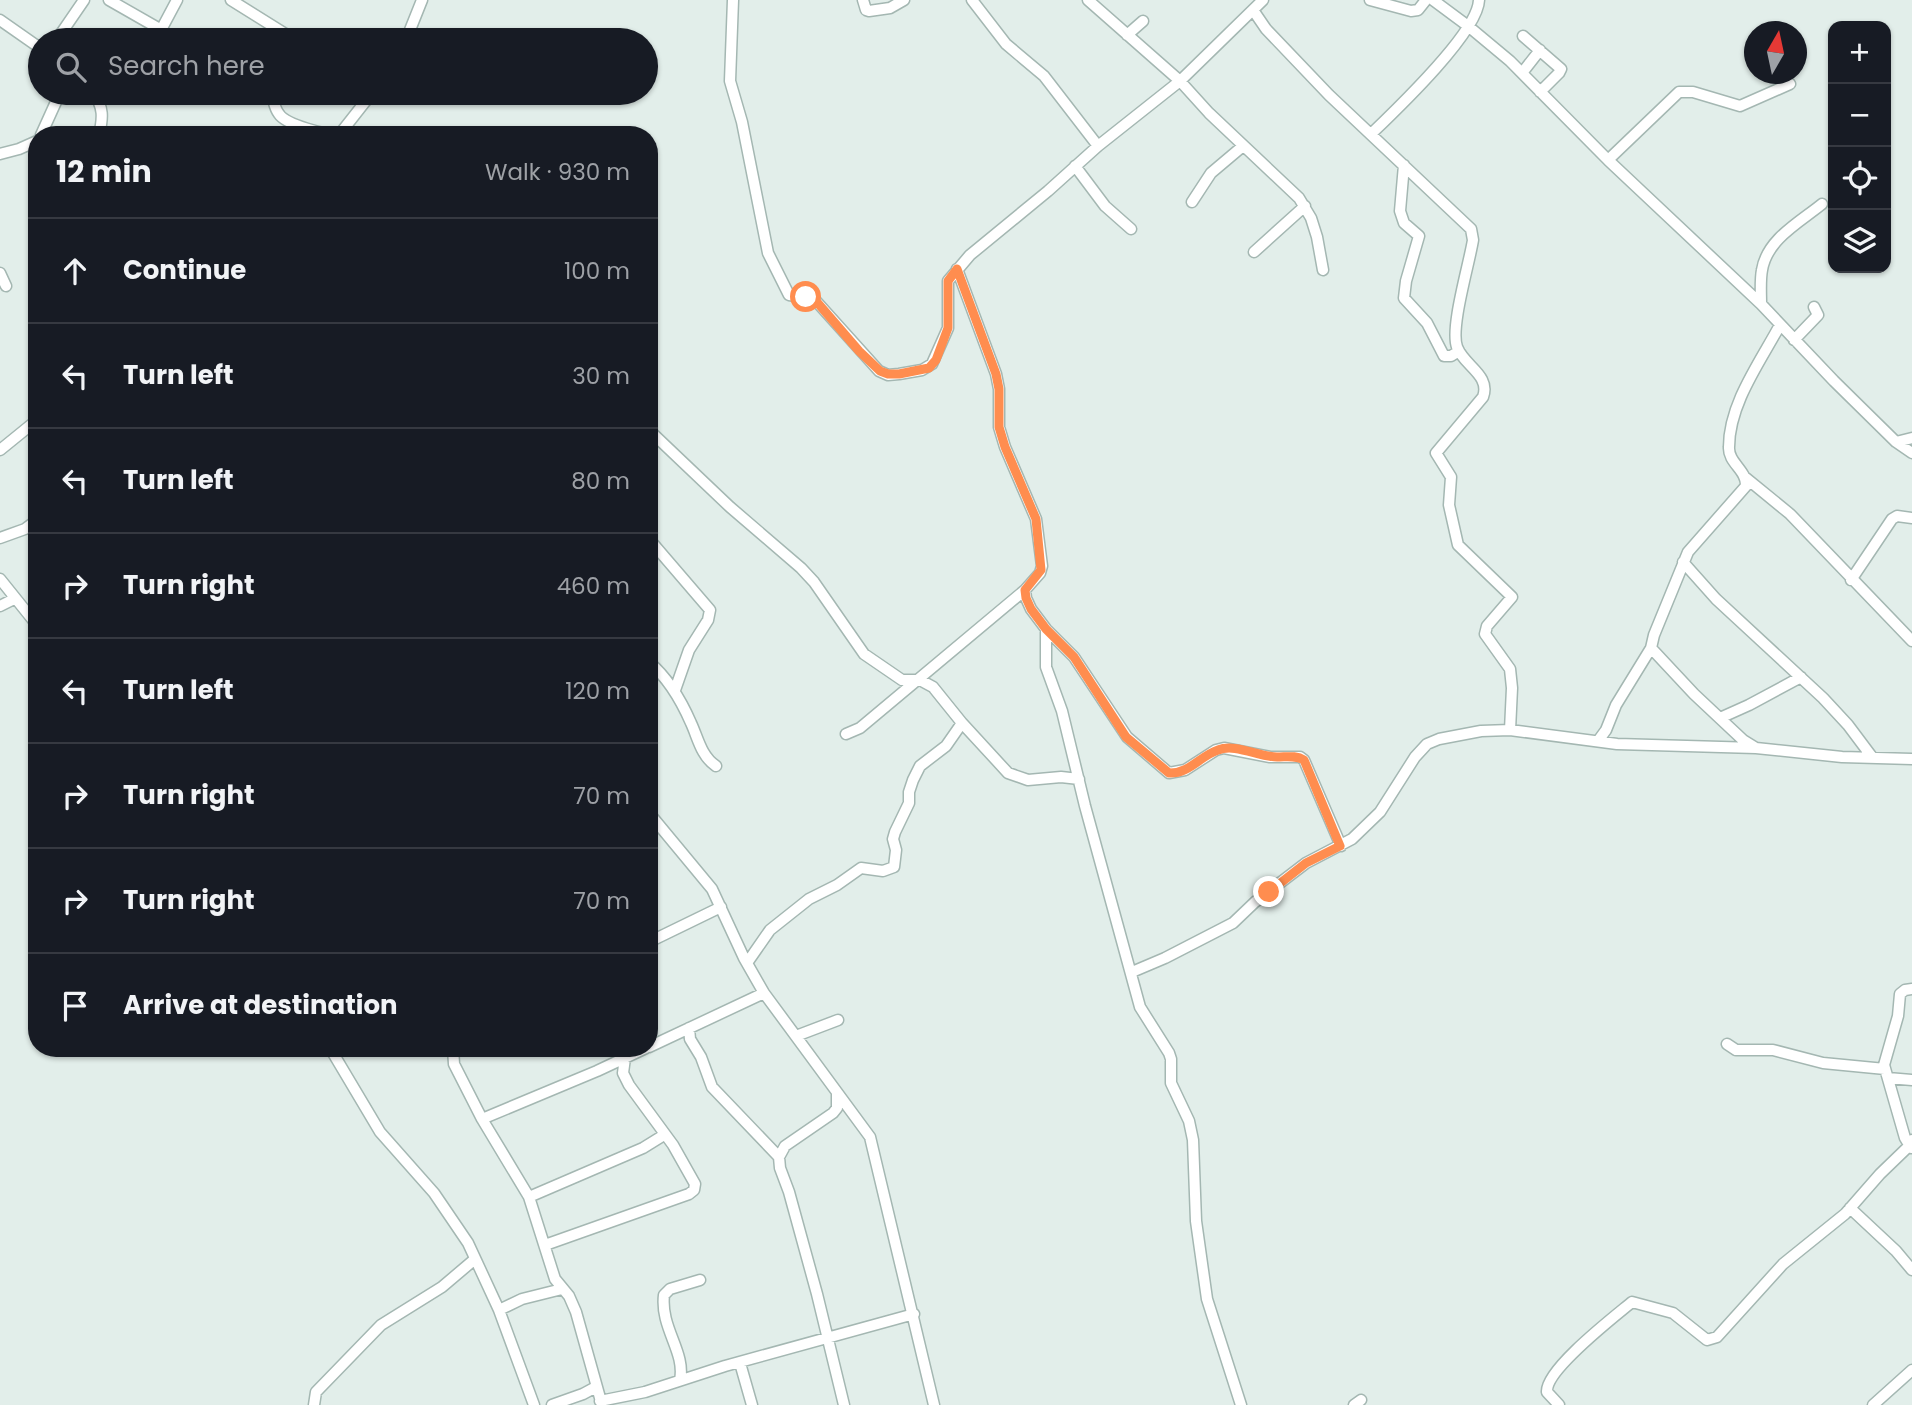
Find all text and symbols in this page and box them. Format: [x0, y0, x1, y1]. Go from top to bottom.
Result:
north arrow [1744, 21, 1807, 84]
map controls [1828, 21, 1891, 273]
button: + [1828, 21, 1891, 84]
search box [28, 28, 658, 105]
icon: search [52, 48, 90, 86]
text: Search here [108, 48, 265, 84]
button: − [1828, 84, 1891, 147]
button: locate [1828, 147, 1891, 210]
text: 12 min [56, 150, 152, 193]
text: Walk · 930 m [485, 156, 630, 188]
button: layers [1828, 210, 1891, 273]
icon: ahead [56, 252, 94, 290]
text: Continue [123, 252, 246, 288]
text: 100 m [564, 255, 630, 287]
route start [790, 281, 821, 312]
icon: left [56, 357, 94, 395]
text: Turn left [123, 357, 234, 393]
text: 30 m [572, 360, 630, 392]
icon: left [56, 462, 94, 500]
text: Turn left [123, 462, 234, 498]
text: 80 m [571, 465, 630, 497]
icon: right [56, 567, 94, 605]
text: Turn right [123, 567, 255, 603]
text: 460 m [557, 570, 630, 602]
icon: left [56, 672, 94, 710]
text: Turn left [123, 672, 234, 708]
text: 120 m [565, 675, 630, 707]
icon: right [56, 777, 94, 815]
text: Turn right [123, 777, 255, 813]
text: 70 m [573, 780, 630, 812]
route end [1253, 876, 1284, 907]
icon: right [56, 882, 94, 920]
text: Turn right [123, 882, 255, 918]
text: 70 m [573, 885, 630, 917]
icon: arrive [56, 987, 94, 1025]
text: Arrive at destination [123, 987, 398, 1023]

